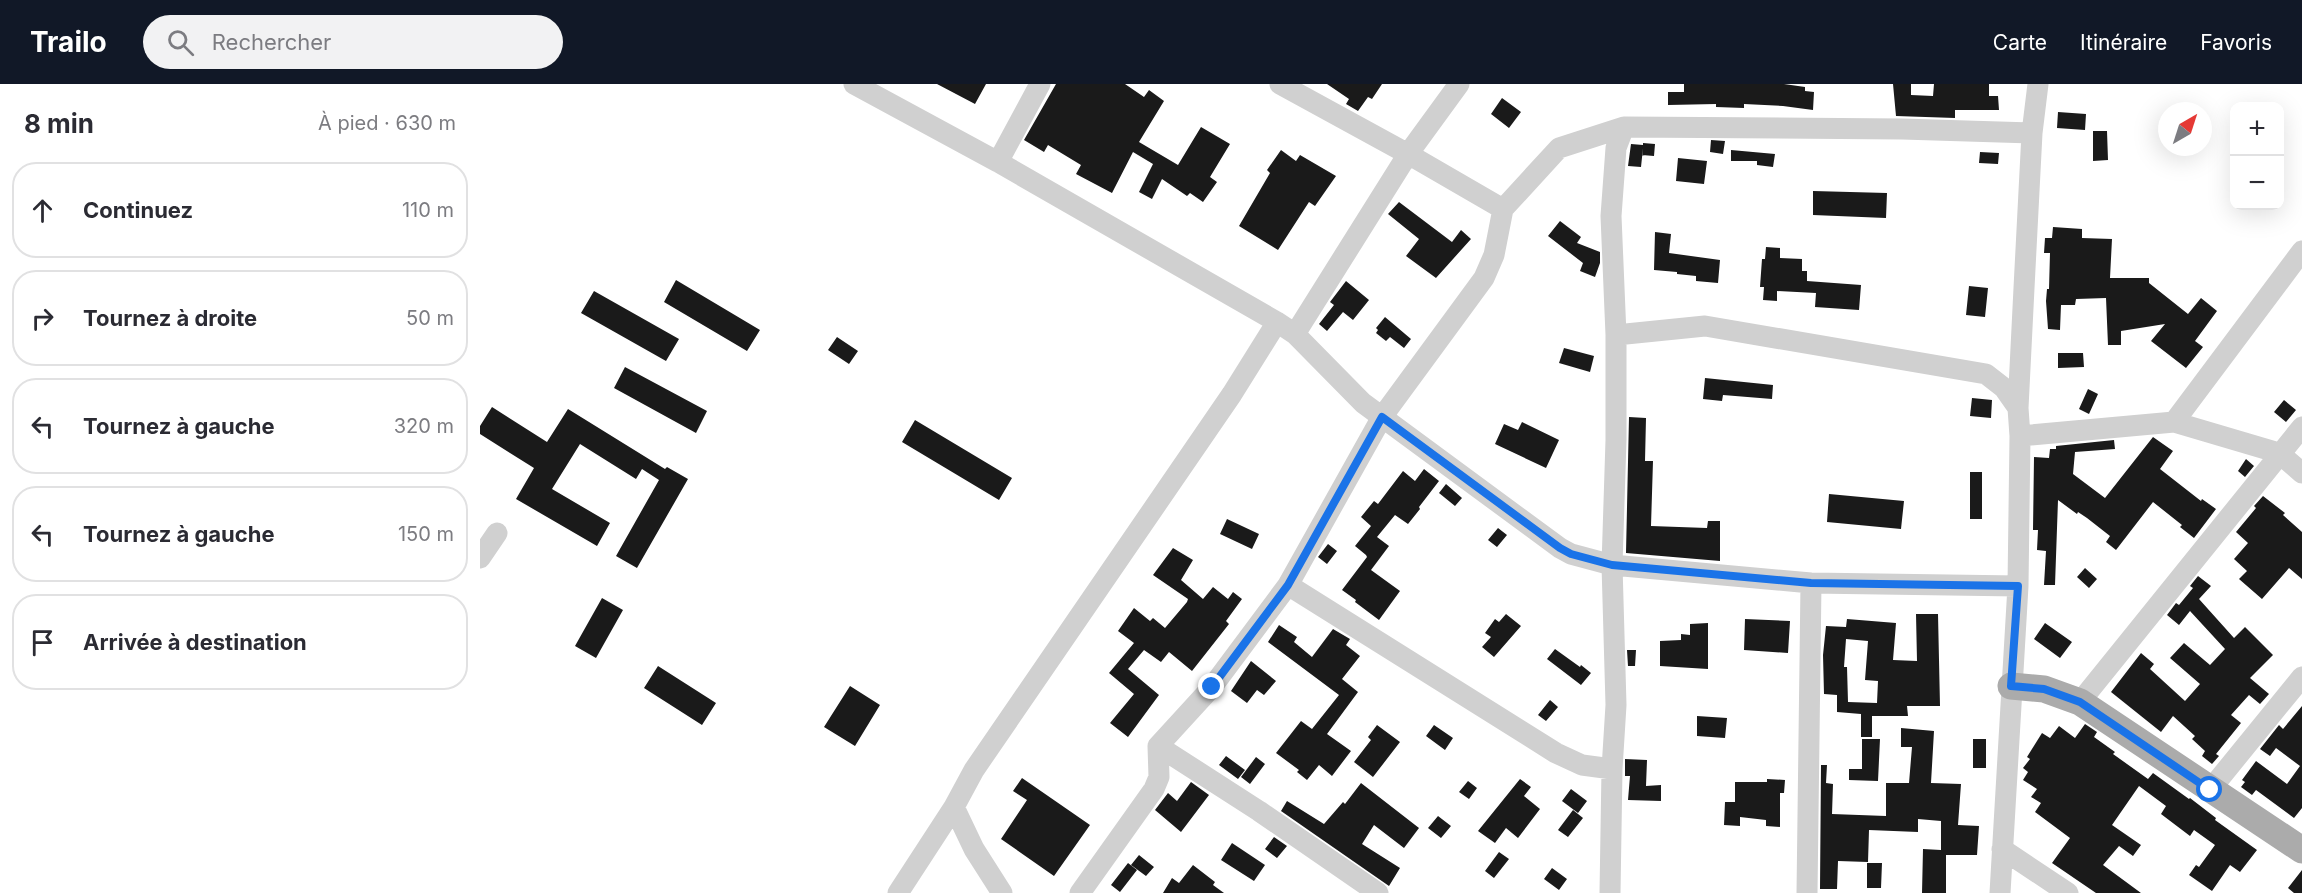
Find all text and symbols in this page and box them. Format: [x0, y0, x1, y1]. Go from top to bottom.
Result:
search box [143, 15, 563, 69]
text: Trailo [30, 25, 107, 59]
icon: search [164, 26, 197, 59]
text: Rechercher [212, 29, 331, 55]
text: Carte [1993, 30, 2047, 55]
text: Itinéraire [2080, 30, 2167, 55]
text: Favoris [2200, 30, 2272, 55]
north arrow [2158, 102, 2212, 156]
map controls [2230, 102, 2284, 210]
button: + [2230, 102, 2284, 156]
text: 8 min [24, 108, 94, 139]
text: À pied · 630 m [318, 111, 456, 135]
button: − [2230, 156, 2284, 210]
icon: ahead [26, 194, 59, 227]
text: Continuez [83, 197, 193, 223]
text: 110 m [402, 198, 454, 222]
icon: right [26, 302, 59, 335]
text: Tournez à droite [83, 305, 257, 331]
text: 50 m [406, 306, 454, 330]
icon: left [26, 410, 59, 443]
text: Tournez à gauche [83, 413, 275, 439]
text: 320 m [394, 414, 454, 438]
icon: left [26, 518, 59, 551]
text: Tournez à gauche [83, 521, 275, 547]
text: 150 m [398, 522, 454, 546]
icon: arrive [26, 626, 59, 659]
text: Arrivée à destination [83, 629, 307, 655]
route end [1198, 673, 1224, 699]
route start [2196, 776, 2222, 802]

